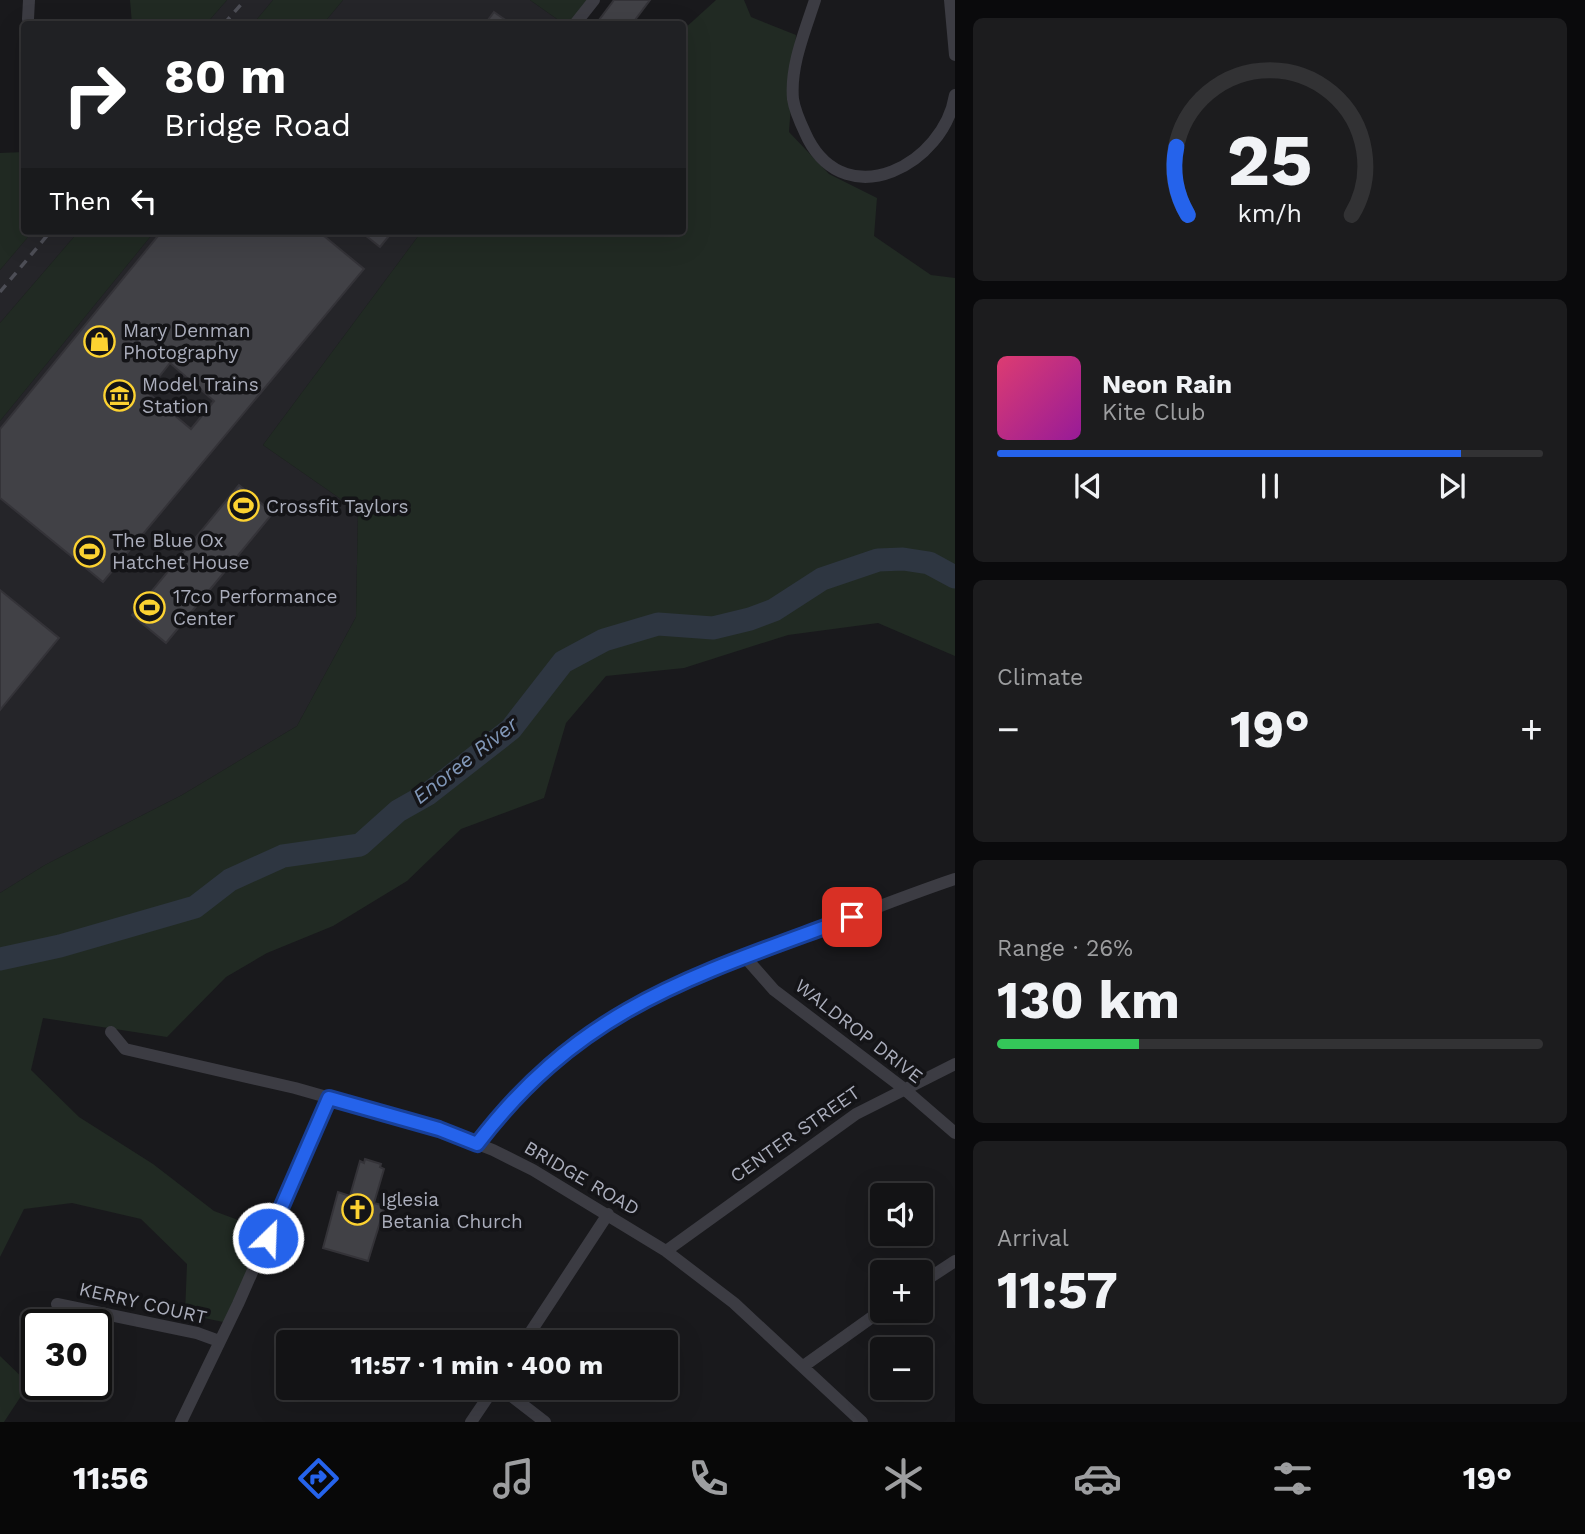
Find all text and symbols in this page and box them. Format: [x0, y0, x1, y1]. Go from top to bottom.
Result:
text: 80 m [164, 47, 286, 105]
icon: right [49, 49, 140, 140]
text: Bridge Road [164, 106, 351, 144]
text: 25 [1227, 118, 1313, 204]
icon: left [125, 182, 163, 220]
text: Then [49, 186, 111, 216]
text: km/h [1238, 199, 1302, 228]
place label: Mary Denman Photography [123, 319, 250, 364]
shop icon: Mary Denman Photography [83, 324, 117, 358]
text: Neon Rain [1102, 369, 1232, 399]
place label: Model Trains Station [142, 373, 259, 418]
museum icon: Model Trains Station [102, 378, 136, 412]
text: Kite Club [1102, 399, 1205, 426]
icon: previous [1069, 467, 1107, 505]
icon: pause [1251, 467, 1289, 505]
icon: next [1433, 467, 1471, 505]
sports icon: Crossfit Taylors [226, 489, 260, 523]
place label: Crossfit Taylors [266, 495, 409, 518]
place label: The Blue Ox Hatchet House [112, 529, 250, 574]
sports icon: The Blue Ox Hatchet House [72, 534, 106, 568]
place label: 17co Performance Center [173, 585, 338, 630]
sports icon: 17co Performance Center [133, 590, 167, 624]
text: Climate [997, 664, 1083, 691]
text: 19° [1230, 699, 1310, 760]
text: − [997, 707, 1020, 751]
text: + [1520, 707, 1543, 751]
water label: Enoree River [407, 711, 523, 809]
pin [822, 887, 882, 947]
icon: arrive [833, 898, 871, 936]
text: Range · 26% [997, 935, 1133, 962]
text: 130 km [997, 970, 1180, 1031]
street label: WALDROP DRIVE [791, 974, 927, 1088]
street label: CENTER STREET [726, 1081, 864, 1187]
street label: BRIDGE ROAD [520, 1136, 644, 1220]
map controls [870, 1183, 933, 1400]
button: sound [870, 1183, 933, 1246]
place label: Iglesia Betania Church [381, 1188, 523, 1233]
church icon: Iglesia Betania Church [341, 1193, 375, 1227]
position arrow [231, 1201, 305, 1275]
text: Arrival [997, 1225, 1069, 1252]
button: + [870, 1260, 933, 1323]
text: 11:57 [997, 1260, 1118, 1321]
street label: KERRY COURT [77, 1277, 209, 1329]
speed limit sign: 30 [21, 1309, 112, 1400]
button: − [870, 1337, 933, 1400]
text: 11:57 · 1 min · 400 m [351, 1350, 603, 1380]
icon: directions [294, 1454, 343, 1503]
icon: music [489, 1454, 538, 1503]
icon: phone [684, 1454, 733, 1503]
icon: climate [879, 1454, 928, 1503]
icon: car [1073, 1454, 1122, 1503]
icon: filters [1268, 1454, 1317, 1503]
text: 11:56 [73, 1459, 149, 1497]
text: 19° [1463, 1459, 1512, 1497]

